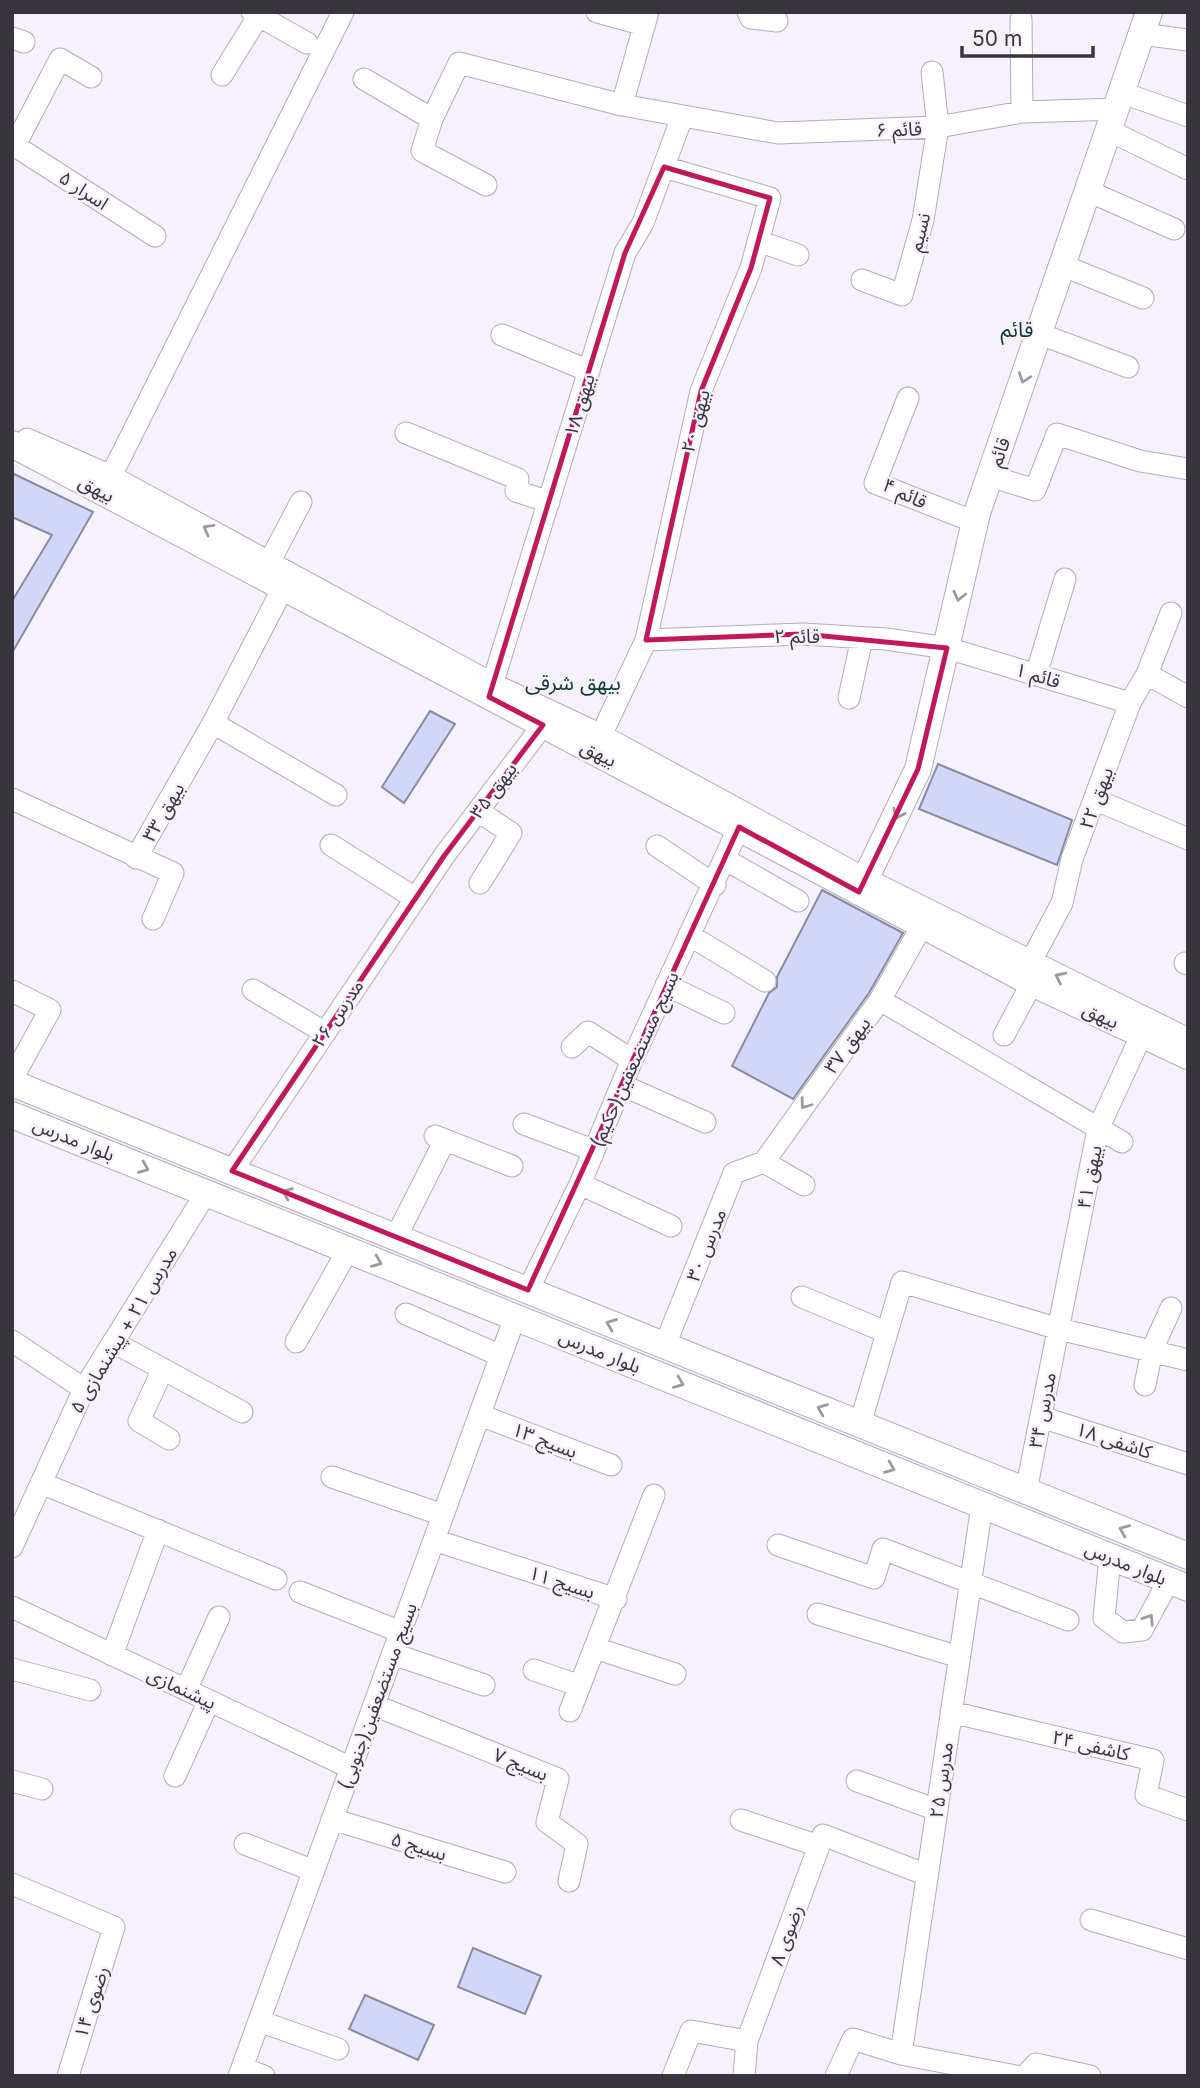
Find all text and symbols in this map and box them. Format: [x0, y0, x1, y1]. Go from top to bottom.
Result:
scale bar [962, 14, 1093, 58]
text: 50 m [972, 26, 1022, 51]
street label: قائم ۶ [876, 117, 923, 145]
street label: اسرار ۵ [55, 166, 113, 215]
street label: نسیم [904, 210, 938, 255]
district label: قائم [1001, 317, 1033, 345]
street label: بیهق ۱۸ [559, 371, 600, 439]
one-way arrow [1018, 372, 1032, 384]
street label: بیهق ۲۰ [676, 387, 715, 455]
street label: قائم [984, 434, 1018, 471]
street label: بیهق [75, 470, 119, 507]
street label: قائم ۴ [878, 473, 931, 516]
one-way arrow [203, 524, 215, 538]
one-way arrow [952, 590, 967, 602]
street label: قائم ۲ [774, 625, 820, 651]
street label: قائم ۱ [1012, 658, 1063, 696]
district label: بیهق شرقی [525, 670, 621, 696]
street label: بیهق [577, 735, 621, 772]
street label: بیهق ۳۵ [465, 758, 522, 823]
street label: بیهق ۲۲ [1075, 764, 1118, 832]
street label: بیهق ۳۳ [137, 779, 189, 846]
one-way arrow [892, 807, 906, 820]
street label: بسیج مستضعفین(حکیم) [585, 968, 686, 1152]
one-way arrow [1055, 971, 1067, 985]
street label: مدرس ۲۶ [306, 975, 368, 1051]
street label: بیهق [1079, 997, 1123, 1034]
street label: بیهق ۳۷ [819, 1013, 876, 1078]
one-way arrow [801, 1096, 813, 1109]
street label: بلوار مدرس [30, 1113, 118, 1166]
street label: بیهق ۴۱ [1072, 1143, 1107, 1211]
one-way arrow [137, 1159, 149, 1173]
one-way arrow [281, 1188, 293, 1202]
street label: مدرس ۳۰ [681, 1205, 731, 1285]
street label: مدرس ۲۱ + پیشنمازی ۵ [65, 1243, 183, 1418]
one-way arrow [371, 1253, 383, 1267]
one-way arrow [606, 1318, 618, 1332]
street label: بلوار مدرس [556, 1325, 644, 1378]
street label: مدرس ۳۴ [1024, 1370, 1061, 1450]
one-way arrow [673, 1375, 685, 1389]
one-way arrow [817, 1403, 829, 1417]
street label: کاشفی ۱۸ [1073, 1417, 1156, 1464]
street label: بسیج ۱۳ [508, 1418, 581, 1466]
one-way arrow [884, 1460, 896, 1474]
one-way arrow [1119, 1525, 1131, 1539]
street label: بلوار مدرس [1082, 1537, 1170, 1590]
street label: بسیج ۱۱ [525, 1561, 598, 1607]
street label: بسیج مستضعفین(جنوبی) [333, 1600, 425, 1794]
one-way arrow [1141, 1614, 1154, 1627]
street label: پیشنمازی [143, 1663, 220, 1715]
street label: کاشفی ۲۴ [1050, 1725, 1133, 1766]
street label: مدرس ۲۵ [925, 1741, 958, 1820]
street label: بسیج ۷ [489, 1743, 552, 1789]
street label: بسیج ۵ [387, 1827, 449, 1869]
street label: رضوی ۸ [765, 1902, 808, 1969]
street label: رضوی ۱۴ [69, 1963, 114, 2041]

